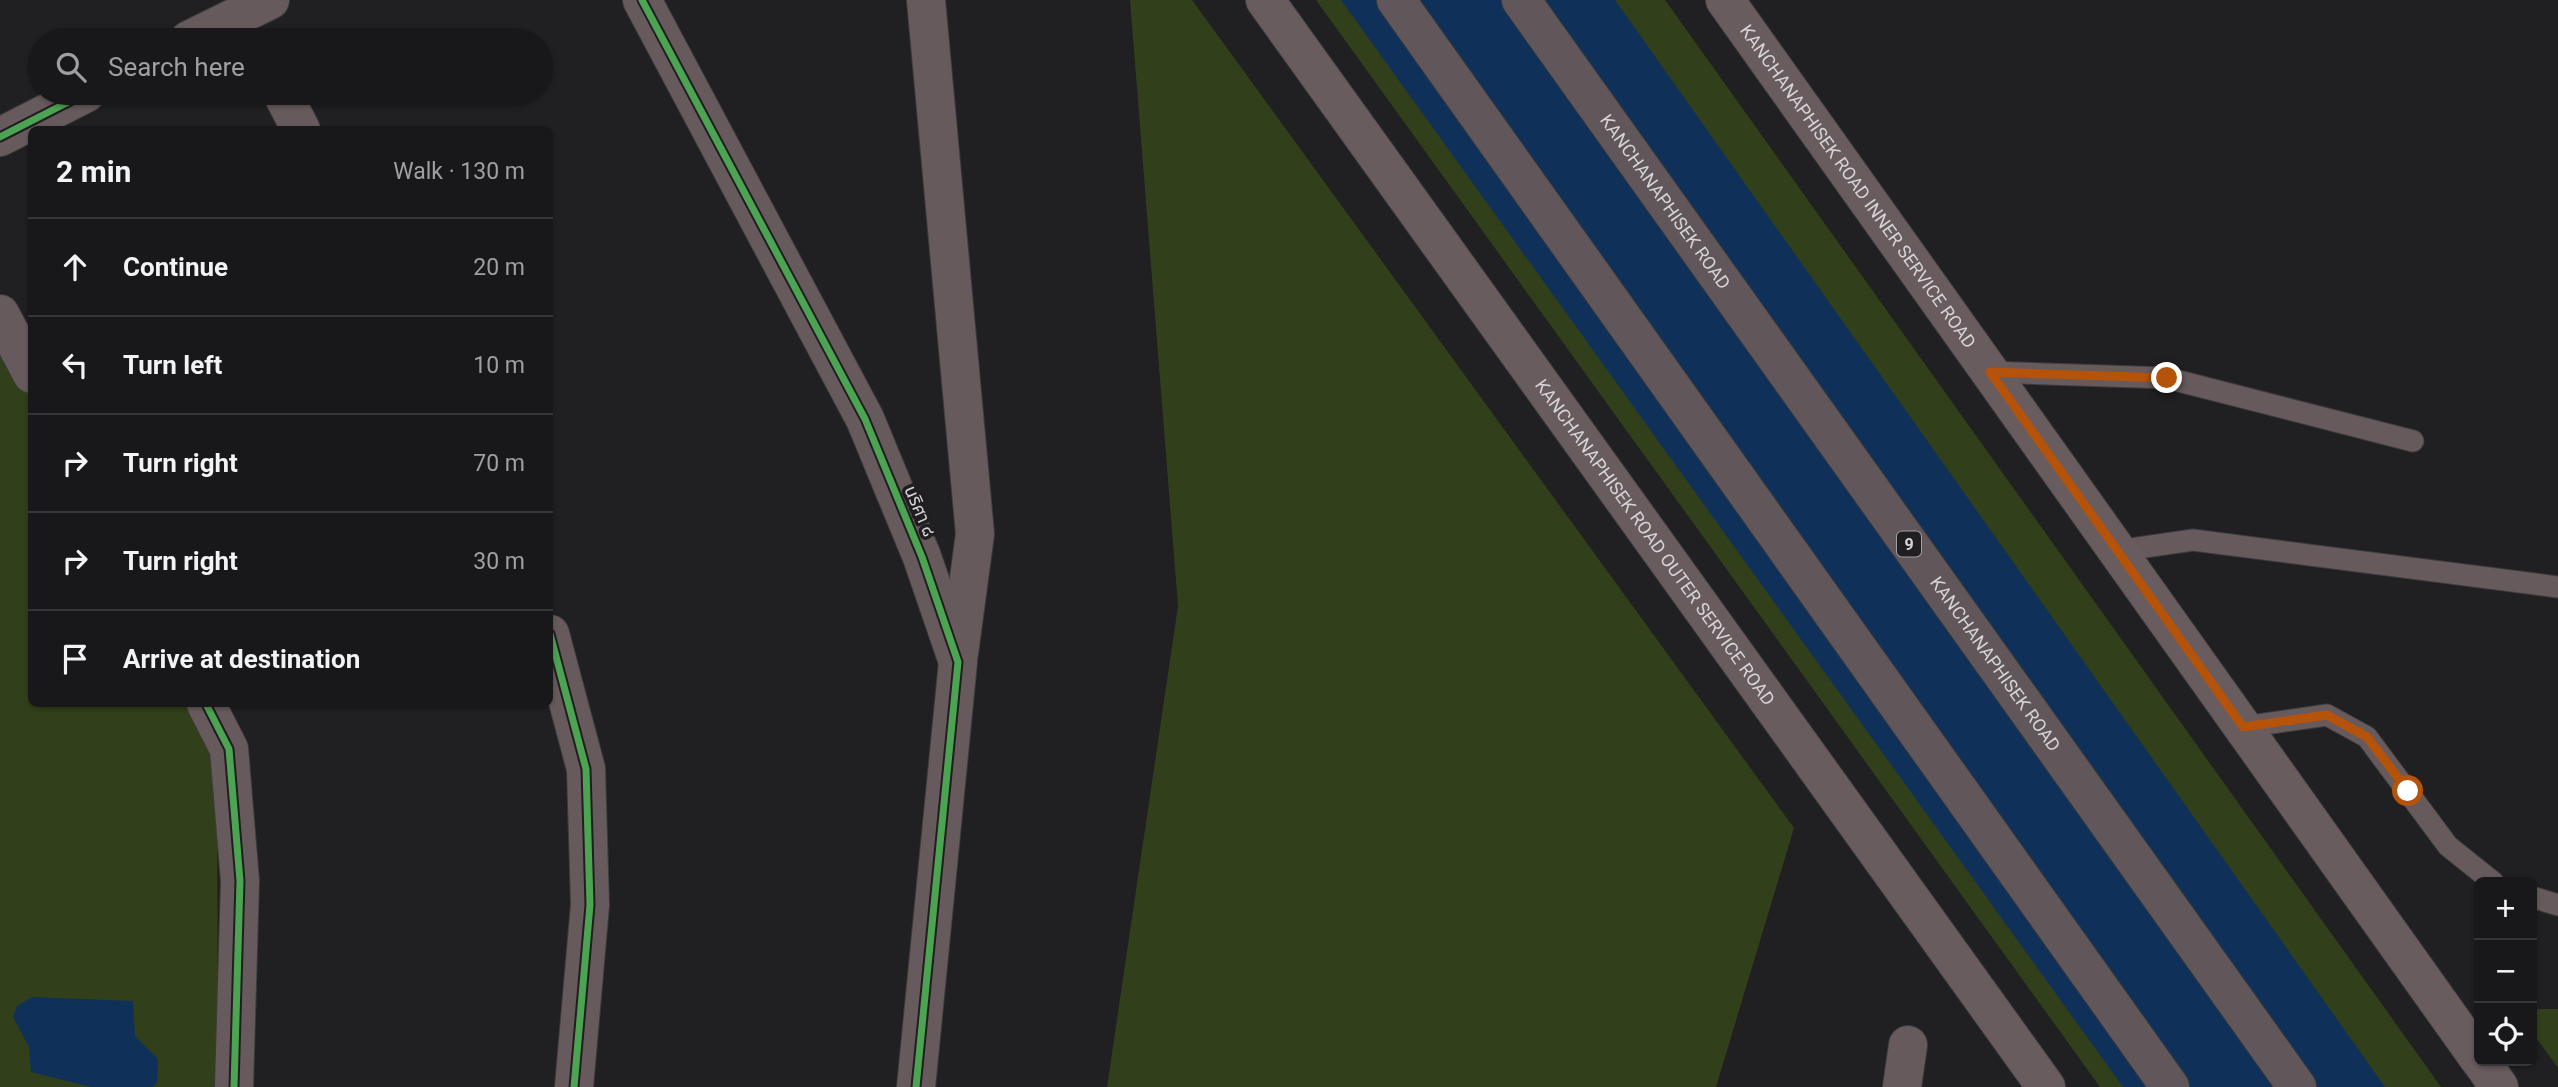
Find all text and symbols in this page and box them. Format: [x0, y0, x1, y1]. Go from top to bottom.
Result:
street label: KANCHANAPHISEK ROAD INNER SERVICE ROAD [1736, 20, 1981, 352]
search box [28, 28, 553, 105]
icon: search [52, 48, 90, 86]
text: Search here [108, 52, 245, 82]
street label: KANCHANAPHISEK ROAD [1596, 110, 1735, 293]
text: 2 min [56, 154, 131, 189]
text: Walk · 130 m [393, 158, 525, 185]
icon: ahead [56, 248, 94, 286]
text: Continue [123, 252, 228, 282]
text: 20 m [473, 254, 525, 281]
icon: left [56, 346, 94, 384]
text: Turn left [123, 350, 222, 380]
text: 10 m [473, 352, 525, 379]
route end [2151, 362, 2182, 393]
street label: KANCHANAPHISEK ROAD OUTER SERVICE ROAD [1531, 375, 1779, 709]
icon: right [56, 444, 94, 482]
text: Turn right [123, 448, 238, 478]
text: 70 m [473, 450, 525, 477]
street label: นริศา ๘ [900, 482, 940, 539]
road number: 9 [1897, 531, 1921, 556]
icon: right [56, 542, 94, 580]
text: Turn right [123, 546, 238, 576]
text: 30 m [473, 548, 525, 575]
street label: KANCHANAPHISEK ROAD [1926, 572, 2065, 755]
icon: arrive [56, 640, 94, 678]
text: Arrive at destination [123, 644, 360, 674]
route start [2392, 775, 2423, 806]
map controls [2474, 877, 2537, 1066]
button: + [2474, 877, 2537, 940]
button: − [2474, 940, 2537, 1003]
button: locate [2474, 1003, 2537, 1066]

